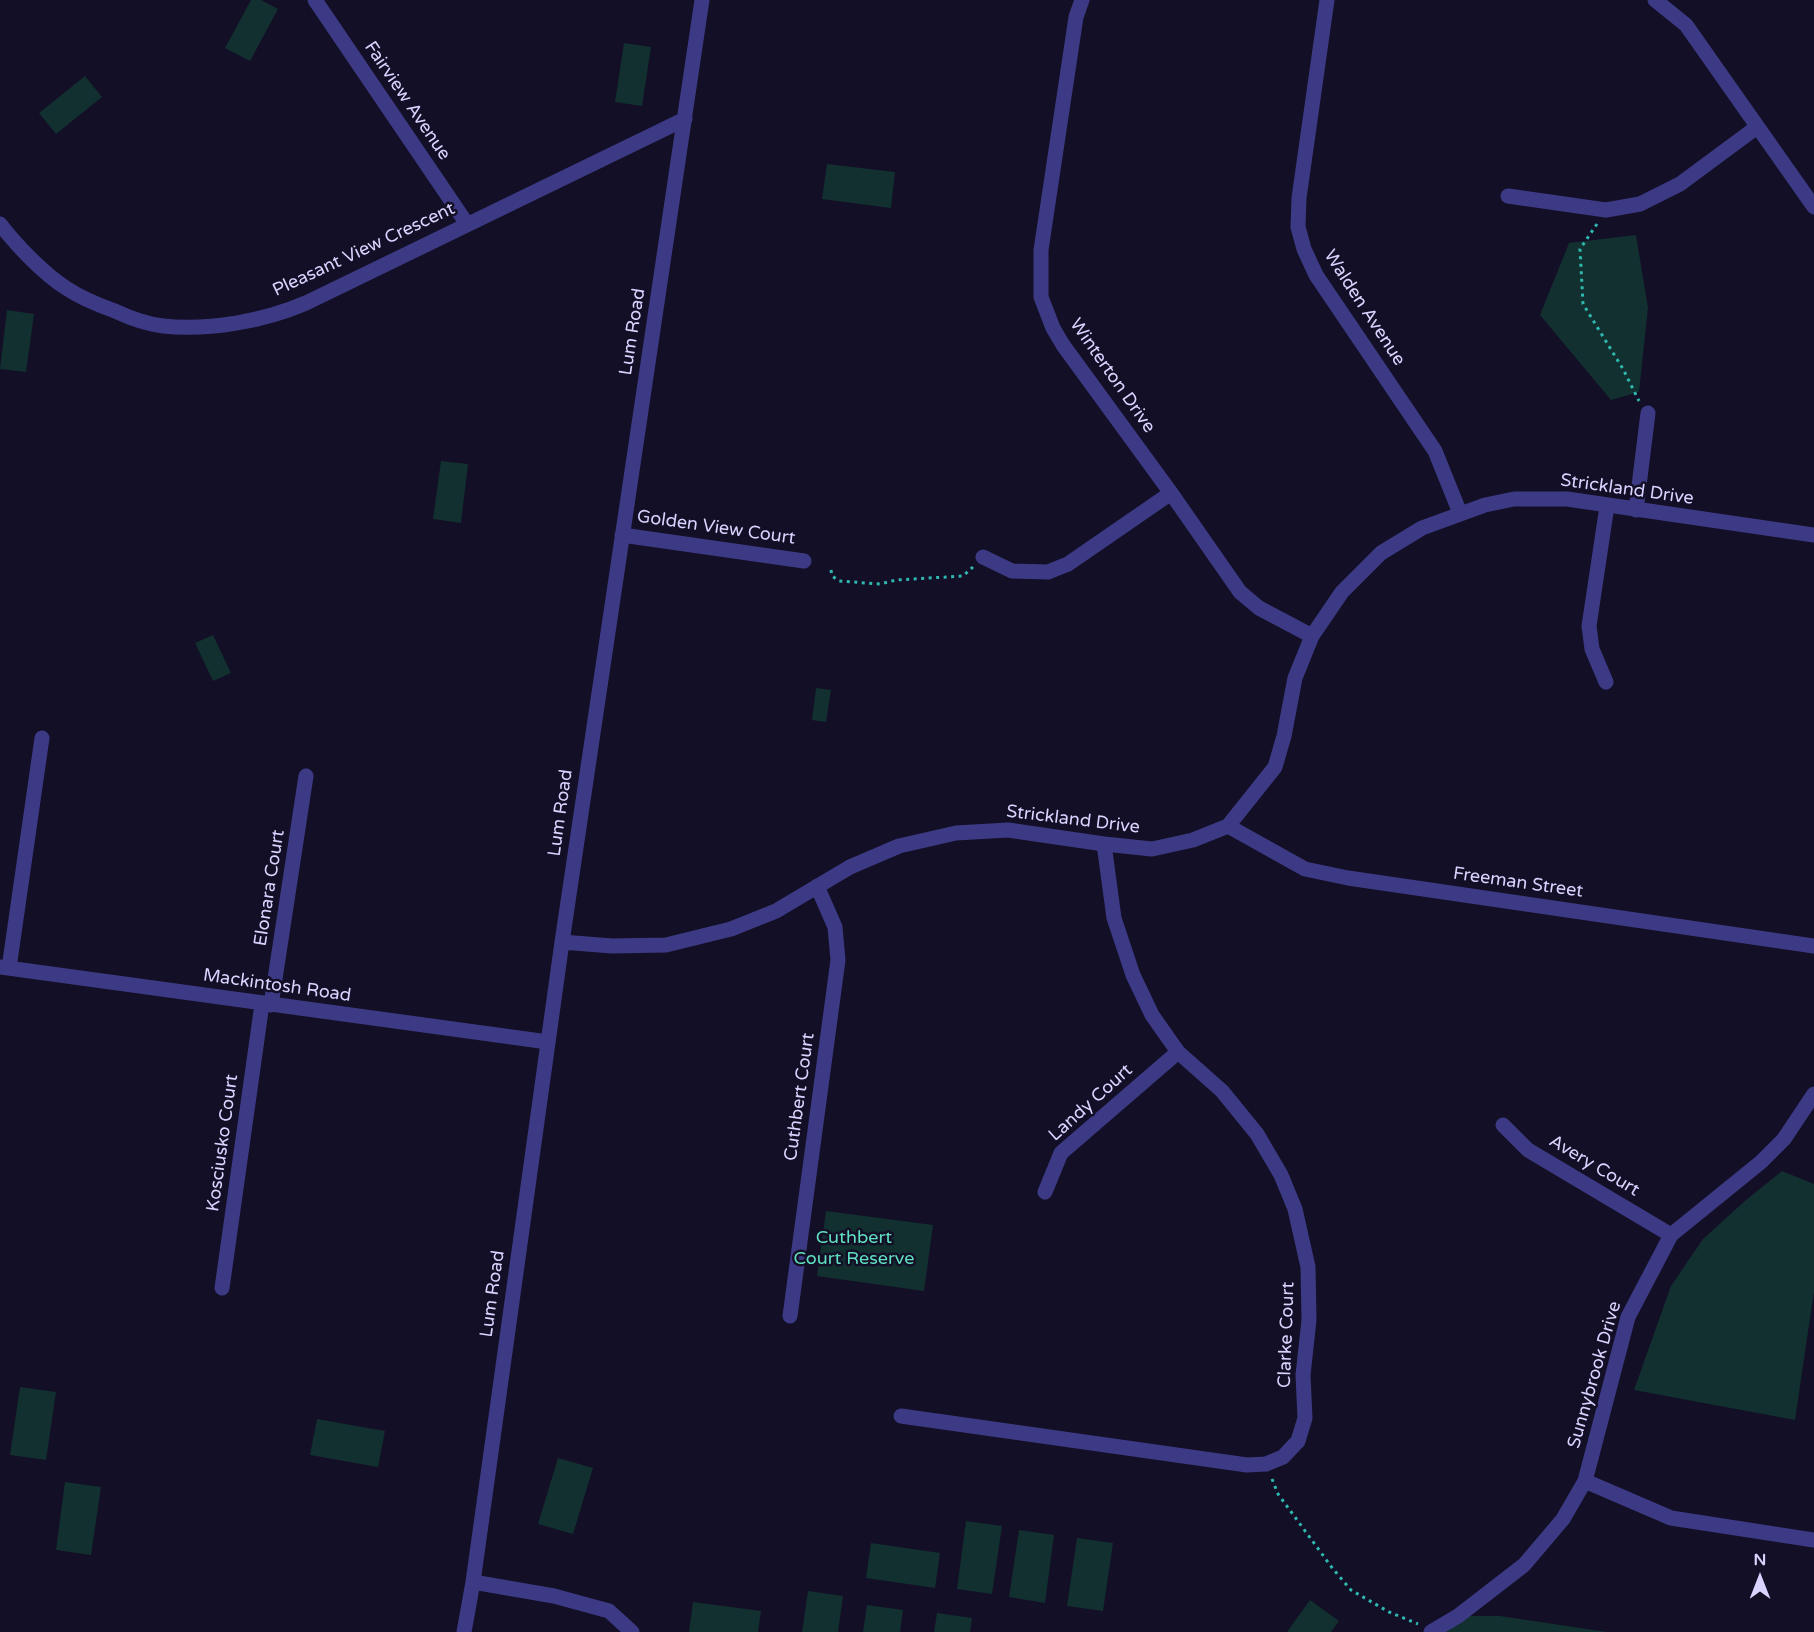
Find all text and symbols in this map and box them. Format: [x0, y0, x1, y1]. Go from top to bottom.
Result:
street label: Fairview Avenue [359, 38, 455, 164]
street label: Pleasant View Crescent [269, 198, 459, 302]
street label: Walden Avenue [1319, 246, 1409, 370]
street label: Lum Road [615, 287, 651, 377]
street label: Winterton Drive [1065, 315, 1159, 437]
street label: Strickland Drive [1559, 470, 1695, 510]
street label: Golden View Court [635, 506, 797, 550]
street label: Lum Road [544, 768, 578, 858]
street label: Strickland Drive [1005, 801, 1141, 839]
street label: Elonara Court [250, 828, 290, 948]
street label: Freeman Street [1452, 863, 1584, 903]
street label: Mackintosh Road [202, 965, 352, 1007]
street label: Cuthbert Court [780, 1032, 820, 1162]
street label: Landy Court [1045, 1060, 1137, 1146]
street label: Kosciusko Court [203, 1073, 243, 1213]
street label: Avery Court [1545, 1131, 1643, 1201]
park label: Cuthbert Court Reserve [794, 1227, 914, 1270]
street label: Lum Road [476, 1249, 510, 1339]
street label: Clarke Court [1274, 1281, 1300, 1389]
street label: Sunnybrook Drive [1564, 1299, 1626, 1451]
north arrow [1730, 1548, 1790, 1608]
text: N [1754, 1550, 1766, 1570]

